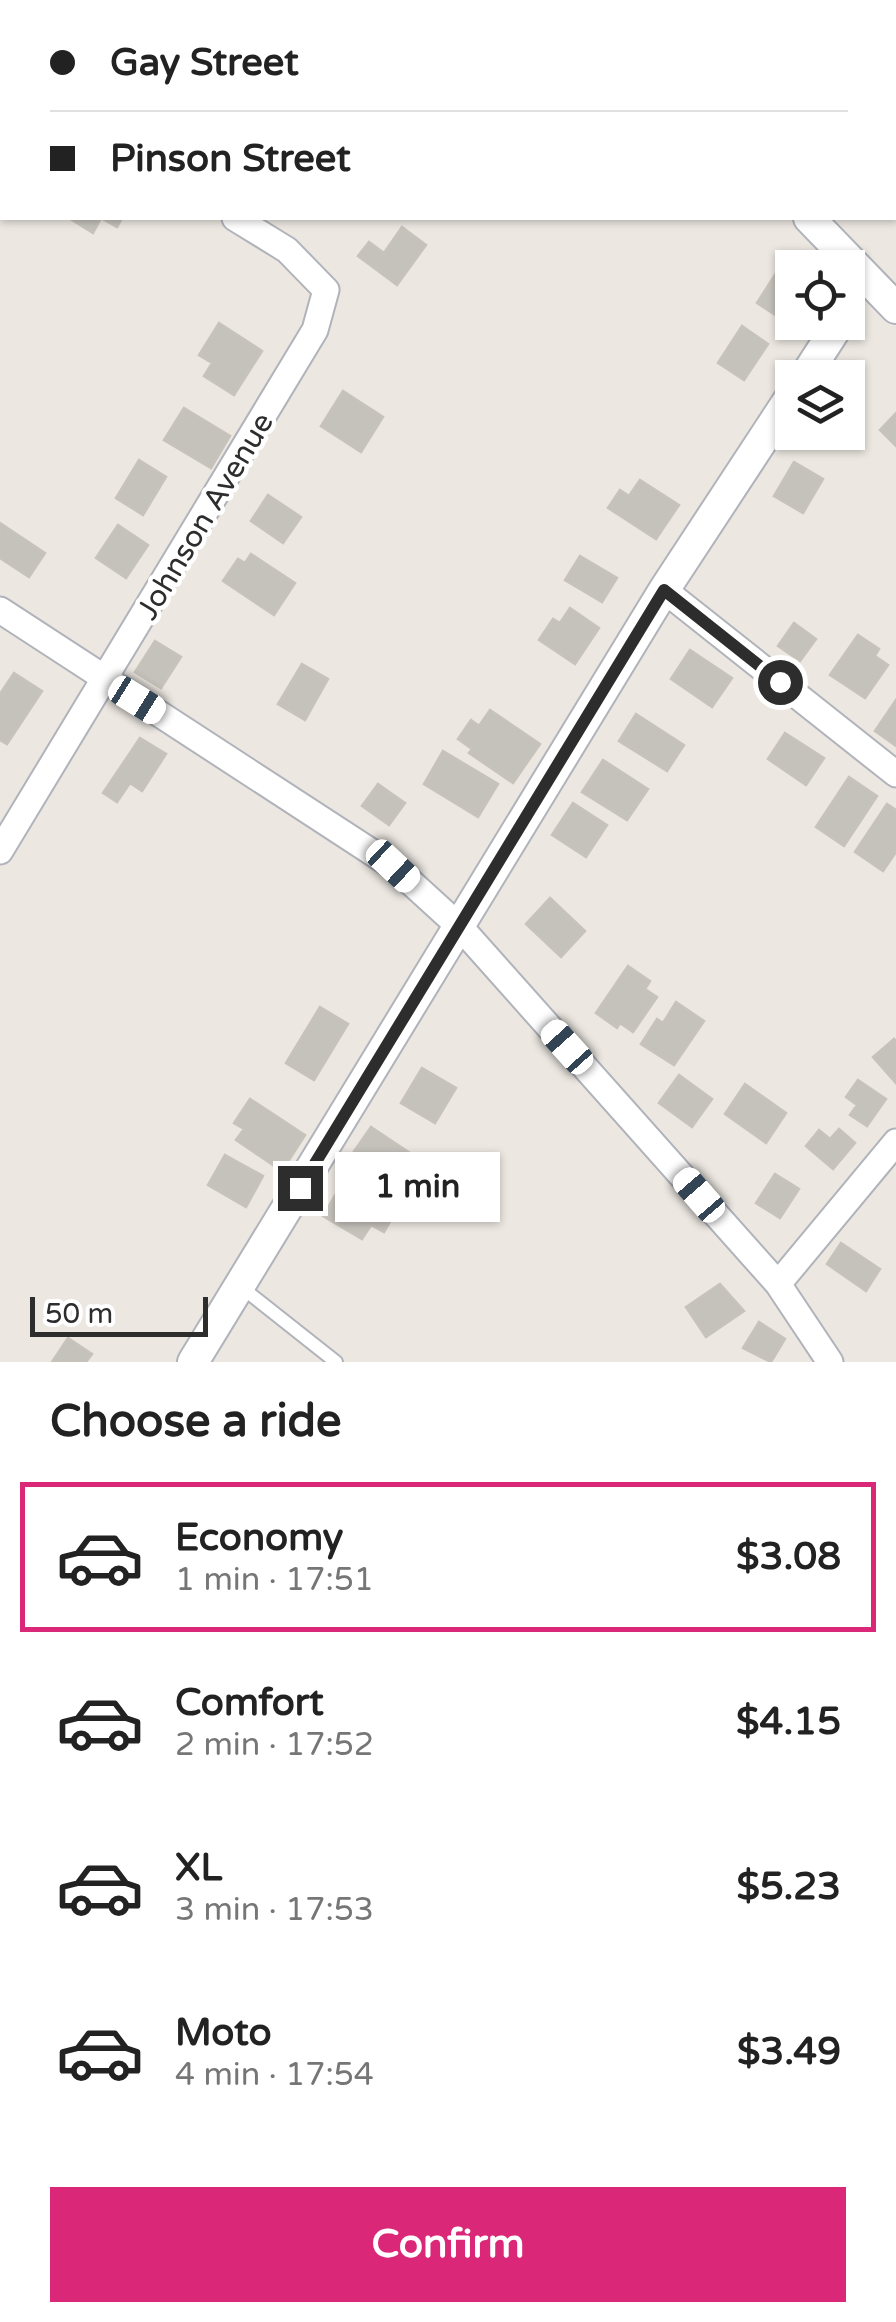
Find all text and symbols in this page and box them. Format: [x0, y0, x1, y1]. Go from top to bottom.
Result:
text: Gay Street [110, 40, 299, 86]
text: Pinson Street [110, 136, 351, 182]
map controls [775, 250, 865, 450]
button: locate [775, 250, 865, 340]
button: layers [775, 360, 865, 450]
street label: Johnson Avenue [129, 406, 282, 626]
route start [758, 660, 803, 705]
car [104, 671, 170, 729]
car [361, 835, 425, 897]
car [536, 1015, 598, 1079]
callout: 1 min [335, 1153, 500, 1223]
car [668, 1163, 730, 1227]
route end [278, 1166, 323, 1211]
text: 1 min [375, 1168, 460, 1206]
scale bar [30, 1292, 208, 1336]
text: 50 m [45, 1297, 113, 1331]
text: Choose a ride [50, 1395, 341, 1449]
icon: car [55, 1512, 145, 1602]
text: Economy [175, 1515, 343, 1561]
text: $3.08 [736, 1534, 841, 1580]
text: 1 min · 17:51 [175, 1561, 374, 1599]
icon: car [55, 1677, 145, 1767]
text: Comfort [175, 1680, 324, 1726]
text: $4.15 [736, 1699, 841, 1745]
text: 2 min · 17:52 [175, 1726, 374, 1764]
icon: car [55, 1842, 145, 1932]
text: XL [175, 1845, 222, 1891]
text: $5.23 [736, 1864, 841, 1910]
text: 3 min · 17:53 [175, 1891, 374, 1929]
icon: car [55, 2007, 145, 2097]
text: Moto [175, 2010, 271, 2056]
text: $3.49 [737, 2029, 841, 2075]
text: 4 min · 17:54 [175, 2056, 374, 2094]
button: Confirm [50, 2187, 846, 2302]

